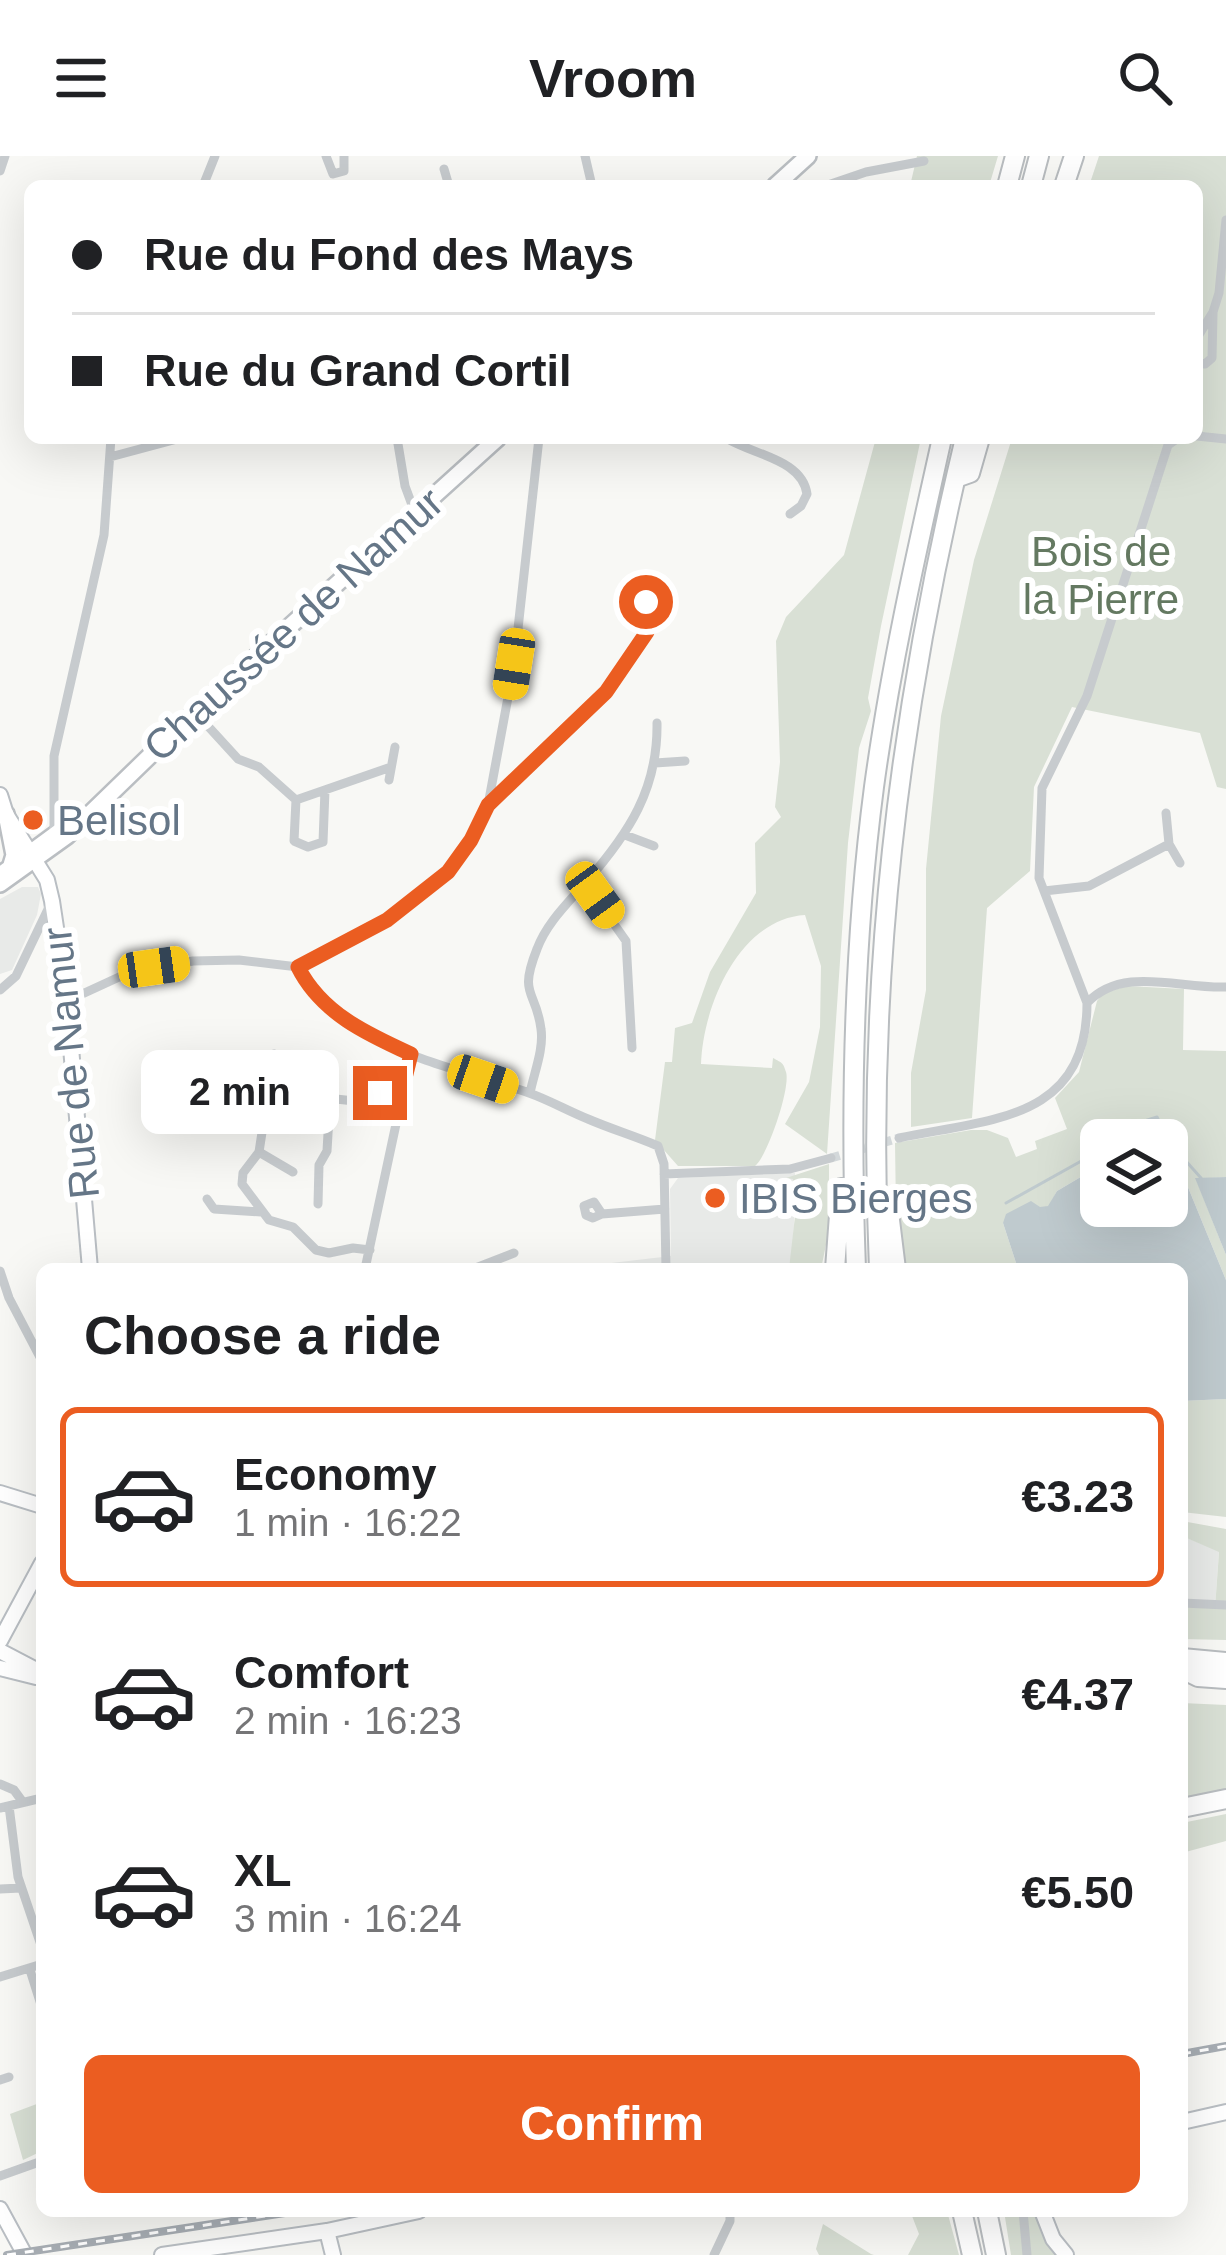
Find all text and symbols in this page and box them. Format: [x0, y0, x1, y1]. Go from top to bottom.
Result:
icon: menu [48, 45, 114, 111]
icon: search [1112, 45, 1178, 111]
text: Vroom [529, 48, 697, 108]
text: Rue du Fond des Mays [144, 229, 634, 280]
text: Rue du Grand Cortil [144, 345, 572, 396]
street label: Chaussée de Namur [134, 478, 452, 771]
park label: Bois de la Pierre [1023, 528, 1179, 623]
route start [619, 575, 673, 629]
car [491, 626, 537, 702]
place label: Belisol [57, 797, 181, 844]
marker: Belisol [20, 807, 46, 833]
car [559, 855, 631, 935]
street label: Rue de Namur [33, 925, 108, 1201]
car [116, 944, 192, 990]
car [443, 1050, 523, 1108]
callout: 2 min [140, 1051, 338, 1135]
route end [353, 1066, 407, 1120]
text: 2 min [189, 1070, 291, 1113]
map controls [1080, 1119, 1188, 1227]
button: layers [1080, 1119, 1188, 1227]
place label: IBIS Bierges [739, 1175, 972, 1222]
marker: IBIS Bierges [702, 1185, 728, 1211]
text: Choose a ride [84, 1305, 441, 1365]
icon: car [90, 1443, 198, 1551]
text: Economy [234, 1449, 437, 1500]
text: €3.23 [1021, 1471, 1134, 1522]
text: 1 min · 16:22 [234, 1501, 462, 1544]
icon: car [90, 1641, 198, 1749]
text: Comfort [234, 1647, 409, 1698]
text: €4.37 [1021, 1669, 1134, 1720]
text: 2 min · 16:23 [234, 1699, 462, 1742]
icon: car [90, 1839, 198, 1947]
text: XL [234, 1845, 292, 1896]
text: €5.50 [1021, 1867, 1134, 1918]
text: 3 min · 16:24 [234, 1897, 462, 1940]
button: Confirm [84, 2055, 1140, 2193]

